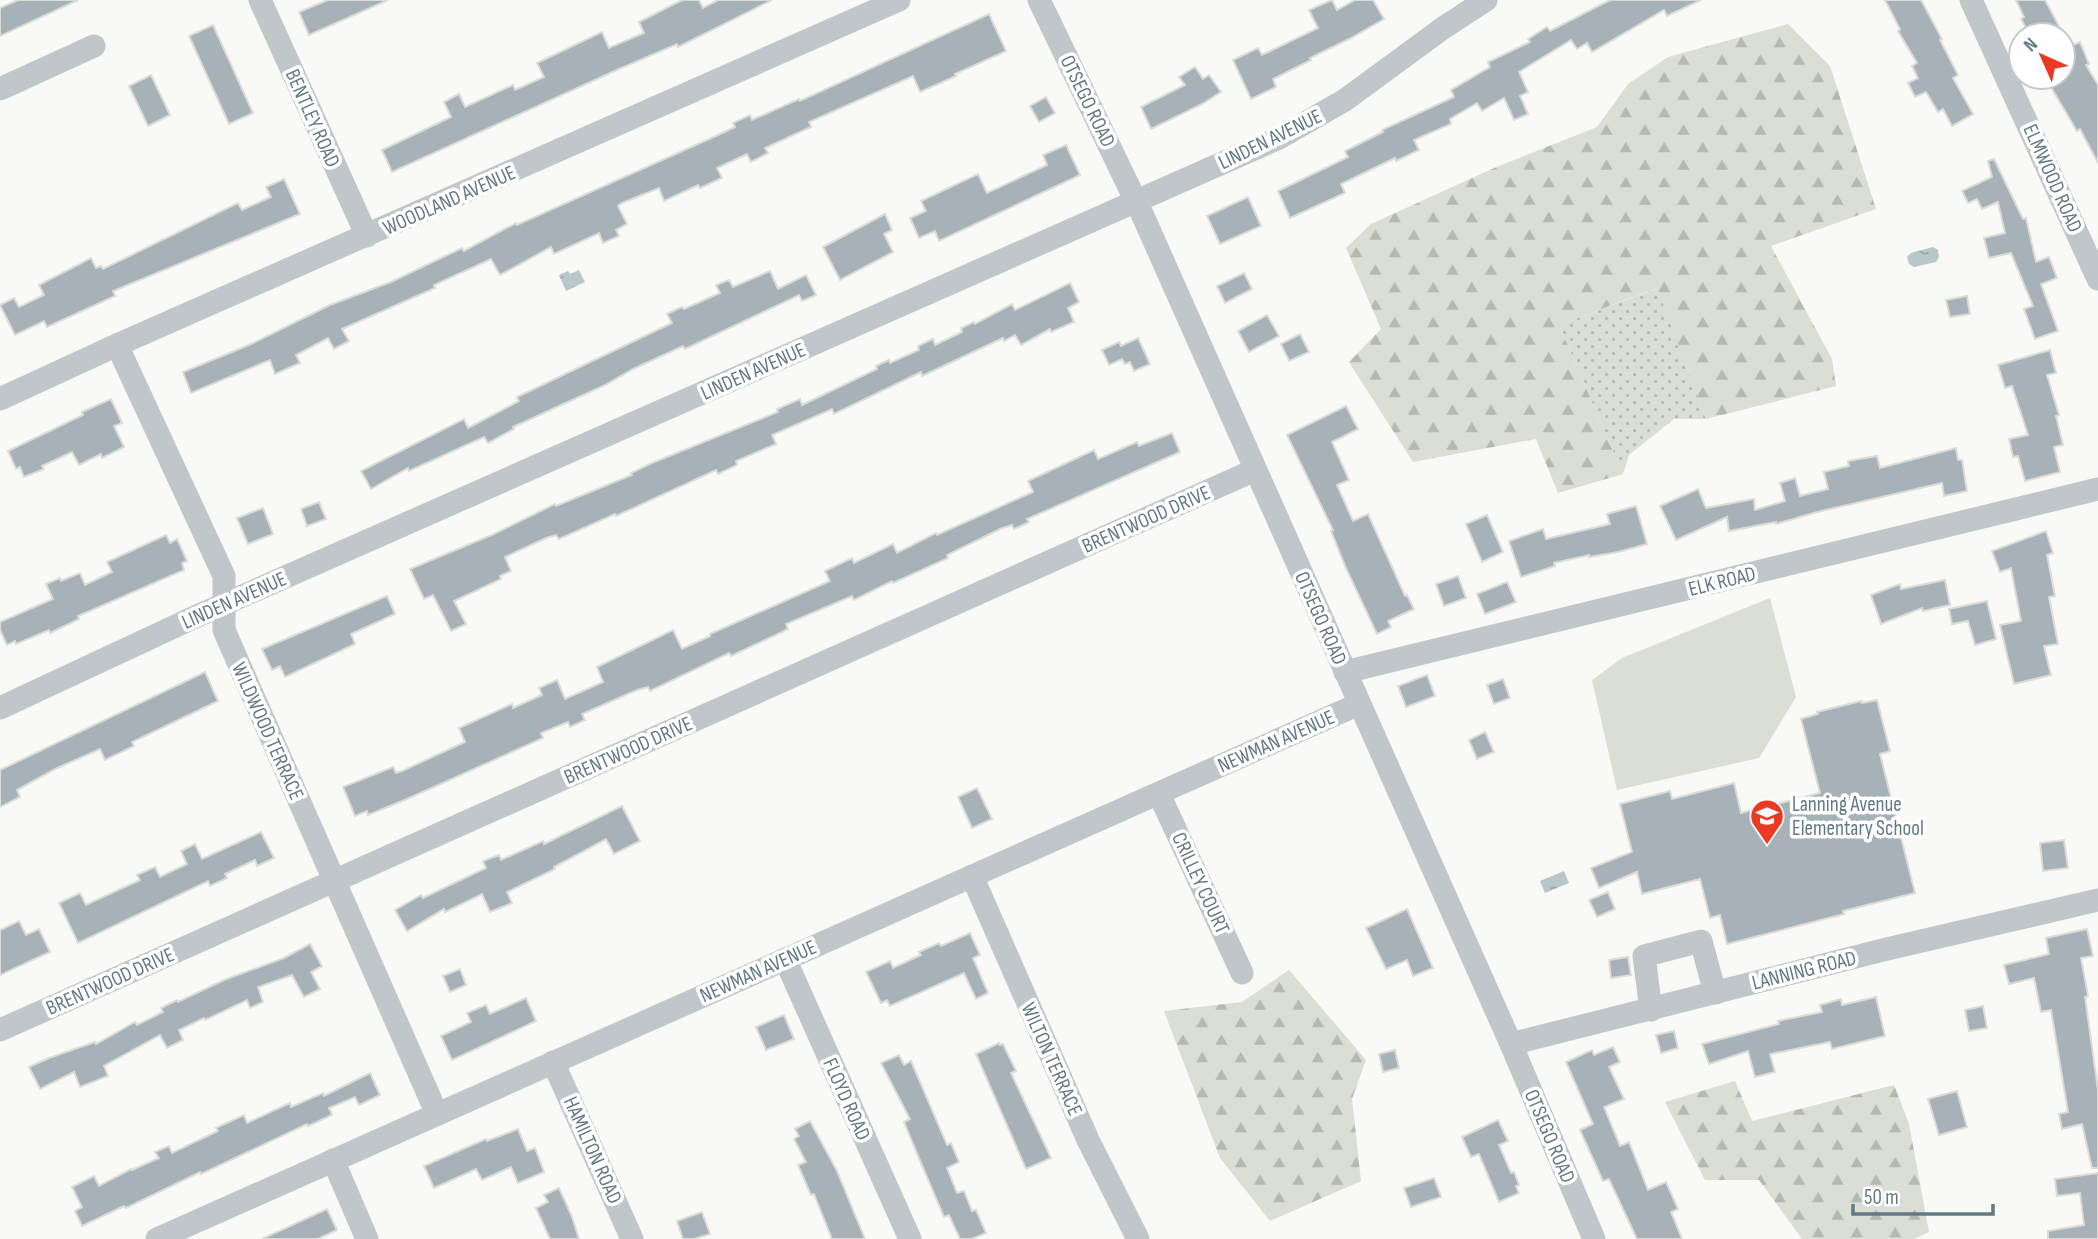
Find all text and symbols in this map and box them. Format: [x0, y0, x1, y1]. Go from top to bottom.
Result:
north arrow [2007, 21, 2077, 91]
text: N [2019, 33, 2043, 57]
street label: OTSEGO ROAD [1055, 51, 1121, 151]
street label: BENTLEY ROAD [280, 65, 345, 171]
street label: LINDEN AVENUE [1214, 104, 1326, 175]
street label: ELMWOOD ROAD [2018, 120, 2088, 236]
street label: WOODLAND AVENUE [379, 160, 519, 241]
street label: LINDEN AVENUE [697, 337, 809, 406]
street label: BRENTWOOD DRIVE [1078, 480, 1214, 559]
street label: ELK ROAD [1686, 561, 1758, 602]
street label: LINDEN AVENUE [178, 566, 290, 635]
street label: OTSEGO ROAD [1289, 568, 1352, 669]
street label: WILDWOOD TERRACE [226, 659, 309, 804]
street label: NEWMAN AVENUE [1214, 705, 1338, 778]
street label: BRENTWOOD DRIVE [560, 711, 696, 790]
place label: Lanning Avenue Elementary School [1792, 792, 1924, 841]
school or university icon: Lanning Avenue Elementary School [1748, 797, 1786, 846]
street label: CRILLEY COURT [1166, 828, 1235, 938]
street label: NEWMAN AVENUE [696, 935, 820, 1008]
street label: BRENTWOOD DRIVE [42, 942, 178, 1021]
street label: LANNING ROAD [1750, 945, 1859, 995]
street label: WILTON TERRACE [1016, 999, 1088, 1120]
street label: FLOYD ROAD [817, 1054, 876, 1144]
street label: OTSEGO ROAD [1519, 1086, 1580, 1187]
street label: HAMILTON ROAD [558, 1093, 627, 1208]
scale bar [1853, 1172, 1993, 1216]
text: 50 m [1864, 1185, 1899, 1210]

